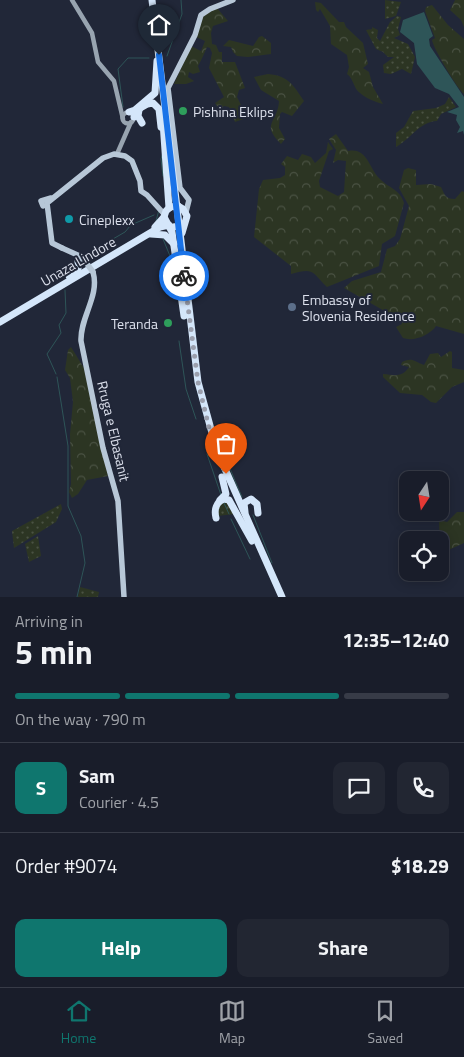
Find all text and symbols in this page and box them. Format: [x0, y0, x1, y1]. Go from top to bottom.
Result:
pin [138, 4, 180, 55]
icon: home [145, 11, 173, 39]
place label: Pishina Eklips [193, 101, 274, 122]
marker: Pishina Eklips [177, 105, 189, 117]
place label: Cineplexx [79, 209, 135, 230]
marker: Cineplexx [63, 213, 75, 225]
street label: Unaza Lindore [36, 231, 120, 291]
courier [159, 251, 209, 301]
icon: bike [170, 262, 198, 290]
place label: Embassy of Slovenia Residence [302, 289, 415, 326]
marker: Embassy of Slovenia Residence [286, 301, 298, 313]
place label: Teranda [111, 313, 158, 334]
marker: Teranda [162, 317, 174, 329]
street label: Rruga e Elbasanit [92, 379, 136, 483]
pin [205, 423, 247, 474]
icon: bag [212, 430, 240, 458]
north arrow [399, 471, 449, 521]
map controls [399, 471, 449, 581]
button: locate [399, 531, 449, 581]
text: Arriving in [15, 609, 83, 633]
text: 12:35–12:40 [342, 625, 449, 654]
text: 5 min [15, 628, 93, 676]
text: On the way · 790 m [15, 707, 146, 731]
text: Sam [79, 761, 115, 790]
button: chat [333, 762, 385, 814]
button: phone [397, 762, 449, 814]
text: S [36, 773, 46, 802]
text: Courier · 4.5 [79, 790, 159, 814]
text: Order #9074 [15, 851, 117, 880]
text: $18.29 [391, 851, 449, 880]
button: Help [15, 919, 227, 977]
button: Share [237, 919, 449, 977]
tab: Home [61, 997, 96, 1048]
tab: Map [218, 997, 246, 1048]
tab: Saved [368, 997, 403, 1048]

